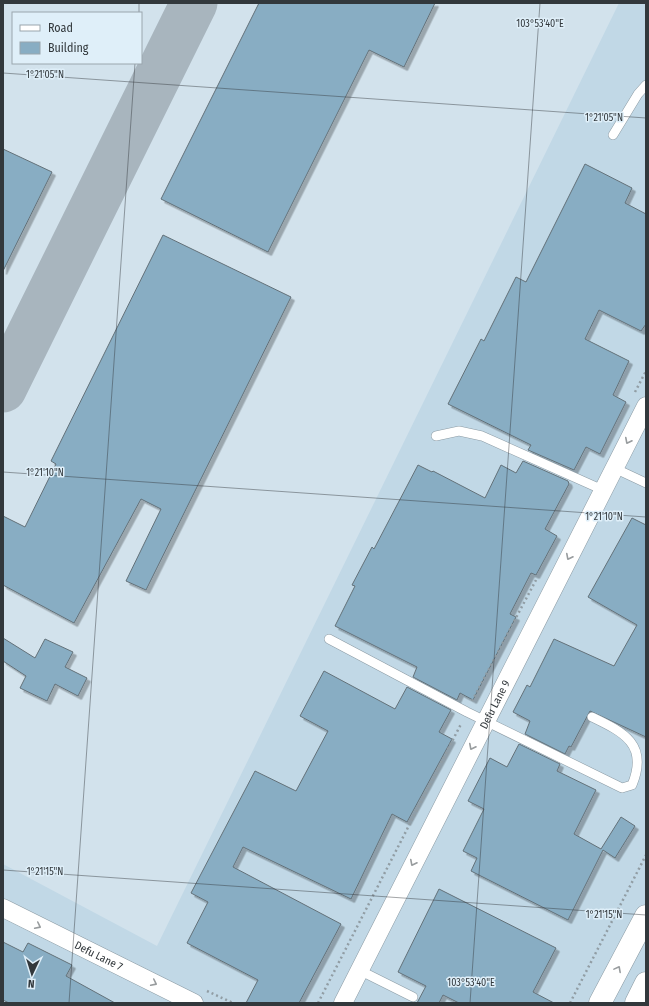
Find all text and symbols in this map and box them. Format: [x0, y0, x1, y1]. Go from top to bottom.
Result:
legend [12, 12, 142, 64]
text: 103°53'40"E [516, 18, 564, 30]
text: Road [48, 21, 73, 35]
text: Building [48, 41, 89, 55]
text: 1°21'05"N [26, 69, 64, 81]
text: 1°21'05"N [585, 112, 623, 124]
one-way arrow [625, 437, 633, 444]
text: 1°21'10"N [26, 467, 64, 479]
text: 1°21'10"N [585, 511, 623, 523]
one-way arrow [566, 552, 574, 560]
street label: Defu Lane 9 [477, 678, 512, 731]
one-way arrow [469, 743, 477, 751]
one-way arrow [410, 859, 418, 866]
text: 1°21'15"N [27, 866, 63, 878]
text: 1°21'15"N [586, 909, 622, 921]
one-way arrow [34, 921, 41, 928]
street label: Defu Lane 7 [73, 938, 125, 973]
north arrow [12, 954, 52, 994]
one-way arrow [614, 965, 621, 973]
text: N [28, 977, 35, 990]
text: 103°53'40"E [447, 977, 495, 989]
one-way arrow [150, 978, 158, 986]

